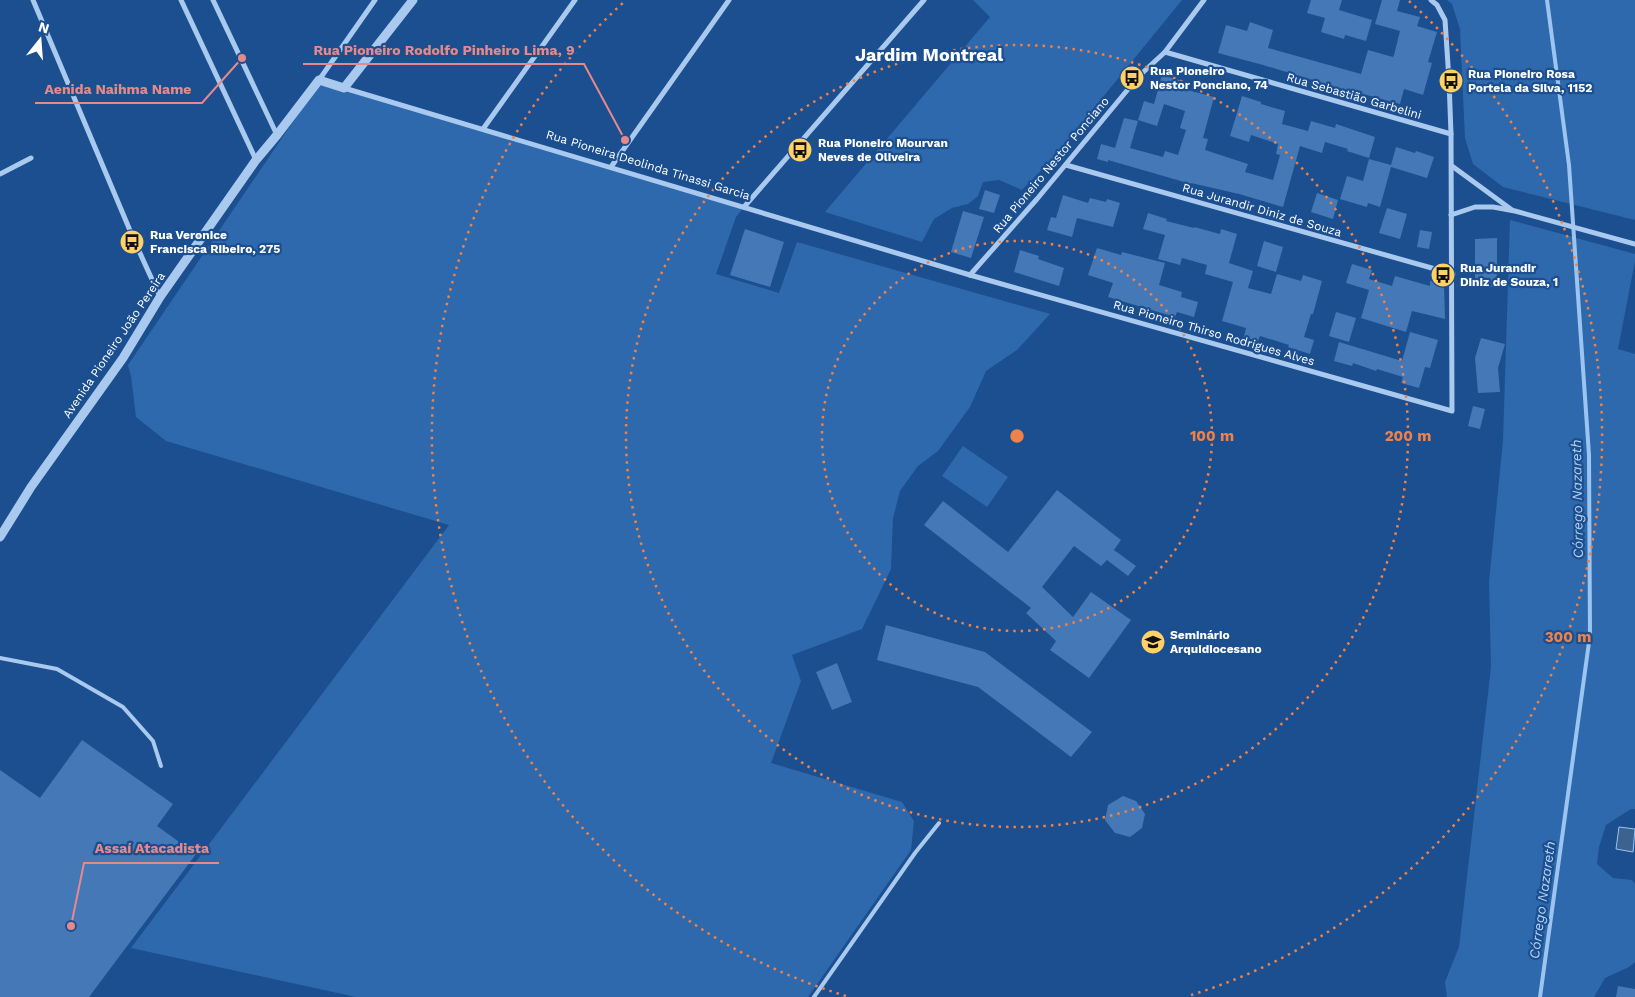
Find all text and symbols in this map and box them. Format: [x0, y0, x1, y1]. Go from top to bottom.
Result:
north arrow [15, 15, 65, 65]
text: N [37, 18, 51, 37]
callout: Rua Pioneiro Rodolfo Pinheiro Lima, 9 [303, 35, 584, 64]
text: Rua Pioneiro Rodolfo Pinheiro Lima, 9 [313, 42, 575, 58]
district label: Jardim Montreal [855, 44, 1003, 65]
place label: Rua Pioneiro Nestor Ponciano, 74 [1150, 64, 1268, 92]
bus stop icon: Rua Pioneiro Nestor Ponciano, 74 [1119, 65, 1145, 91]
place label: Rua Pioneiro Rosa Portela da Silva, 1152 [1468, 67, 1592, 95]
bus stop icon: Rua Pioneiro Rosa Portela da Silva, 1152 [1438, 68, 1464, 94]
street label: Rua Sebastião Garbelini [1285, 70, 1423, 122]
callout: Aenida Naihma Name [35, 74, 202, 103]
text: Aenida Naihma Name [45, 81, 191, 97]
street label: Rua Pioneiro Nestor Ponciano [990, 94, 1112, 236]
street label: Rua Pioneira Deolinda Tinassi Garcia [544, 127, 752, 203]
place label: Rua Pioneiro Mourvan Neves de Oliveira [818, 136, 948, 164]
bus stop icon: Rua Pioneiro Mourvan Neves de Oliveira [787, 137, 813, 163]
street label: Rua Jurandir Diniz de Souza [1181, 181, 1343, 240]
place label: Rua Veronice Francisca Ribeiro, 275 [150, 228, 280, 256]
bus stop icon: Rua Veronice Francisca Ribeiro, 275 [119, 229, 145, 255]
place label: Rua Jurandir Diniz de Souza, 1 [1460, 261, 1558, 289]
bus stop icon: Rua Jurandir Diniz de Souza, 1 [1430, 262, 1456, 288]
street label: Avenida Pioneiro João Pereira [60, 269, 168, 421]
street label: Rua Pioneiro Thirso Rodrigues Alves [1112, 297, 1316, 369]
centre of rings [1008, 427, 1026, 445]
text: 100 m [1190, 427, 1234, 445]
text: 200 m [1385, 427, 1431, 445]
water label: Córrego Nazareth [1568, 439, 1586, 559]
place label: Seminário Arquidiocesano [1170, 628, 1262, 656]
text: 300 m [1545, 628, 1591, 646]
school or university icon: Seminário Arquidiocesano [1140, 629, 1166, 655]
callout: Assaí Atacadista [84, 834, 219, 863]
text: Assaí Atacadista [95, 840, 210, 856]
water label: Córrego Nazareth [1526, 840, 1558, 960]

